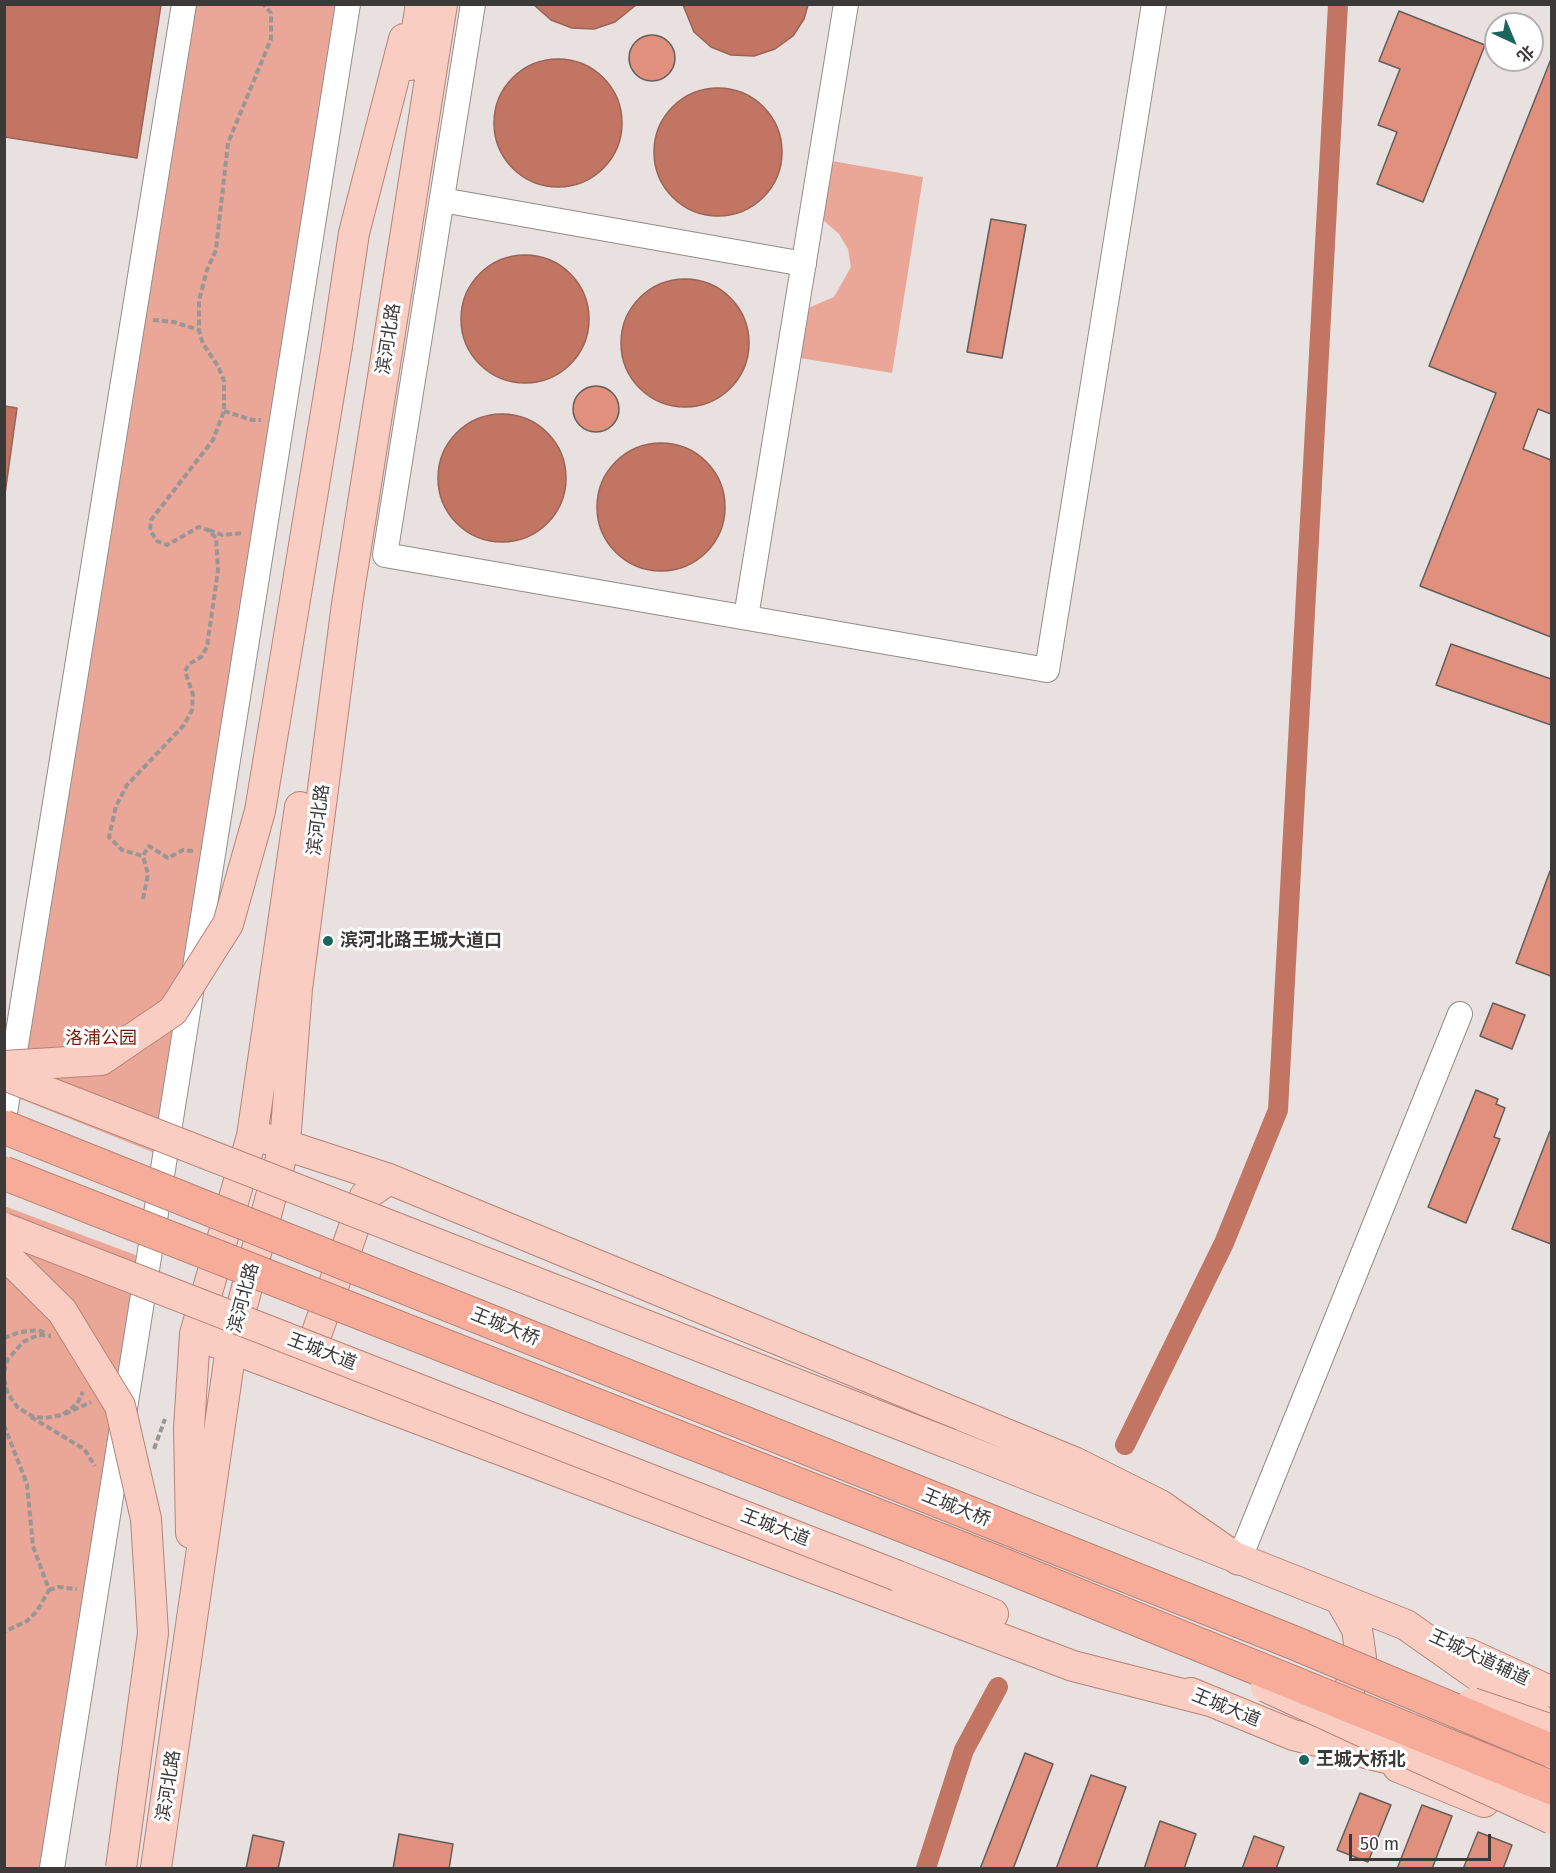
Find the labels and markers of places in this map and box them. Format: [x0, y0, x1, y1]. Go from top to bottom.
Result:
place label: 滨河北路王城大道口 [340, 930, 502, 952]
marker: 滨河北路王城大道口 [321, 934, 335, 948]
place label: 王城大桥北 [1316, 1749, 1406, 1771]
marker: 王城大桥北 [1297, 1753, 1311, 1767]

